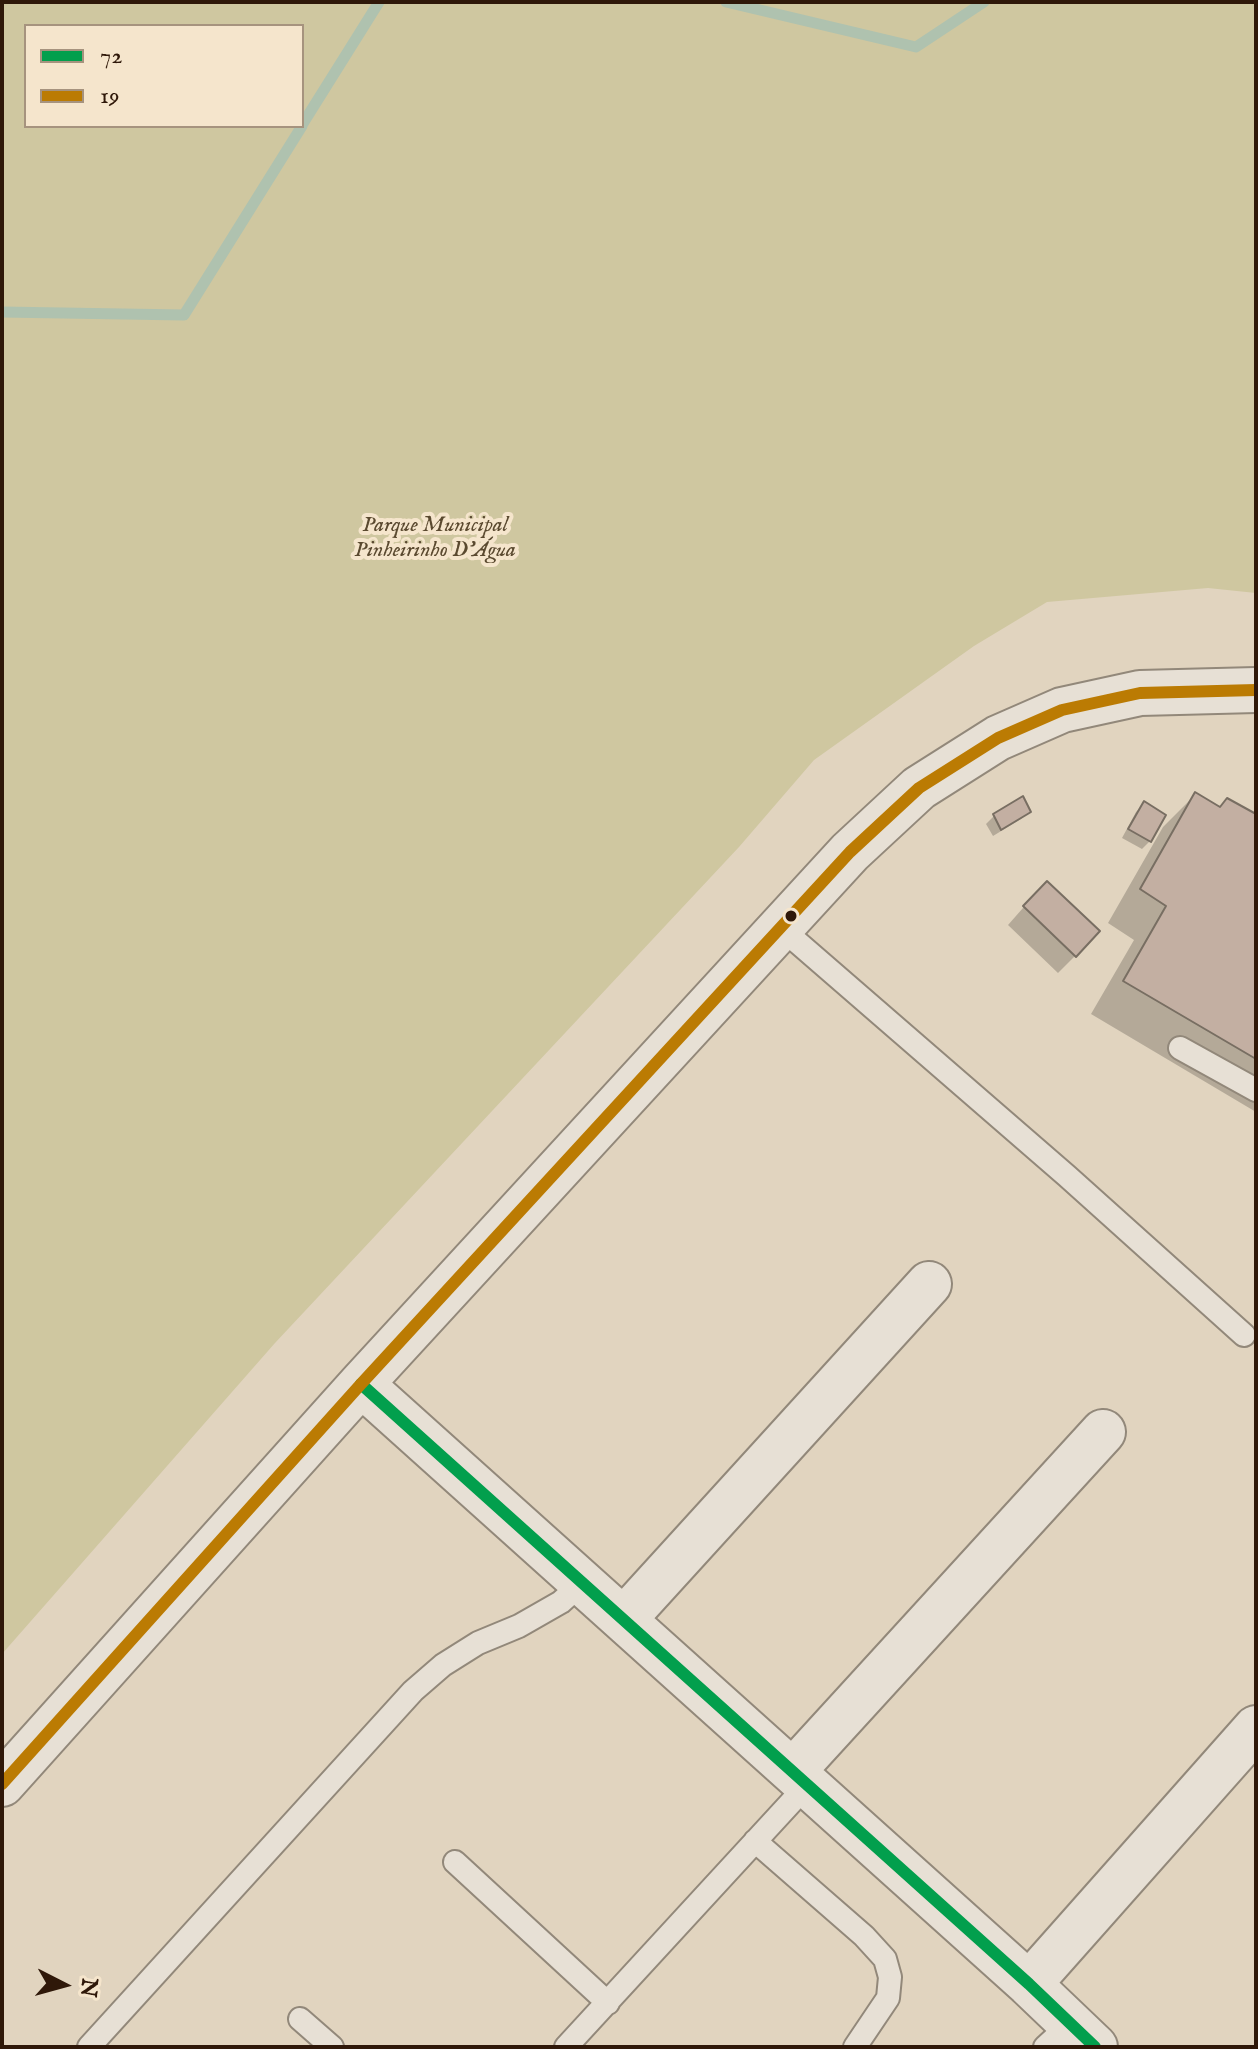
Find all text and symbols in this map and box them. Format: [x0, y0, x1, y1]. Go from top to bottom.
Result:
legend [24, 24, 304, 128]
text: 72 [100, 41, 123, 72]
text: 19 [100, 81, 119, 112]
park label: Parque Municipal Pinheirinho D'Água [354, 513, 516, 564]
unlabelled marker [783, 908, 799, 924]
north arrow [24, 1945, 104, 2025]
text: N [73, 1977, 103, 1998]

